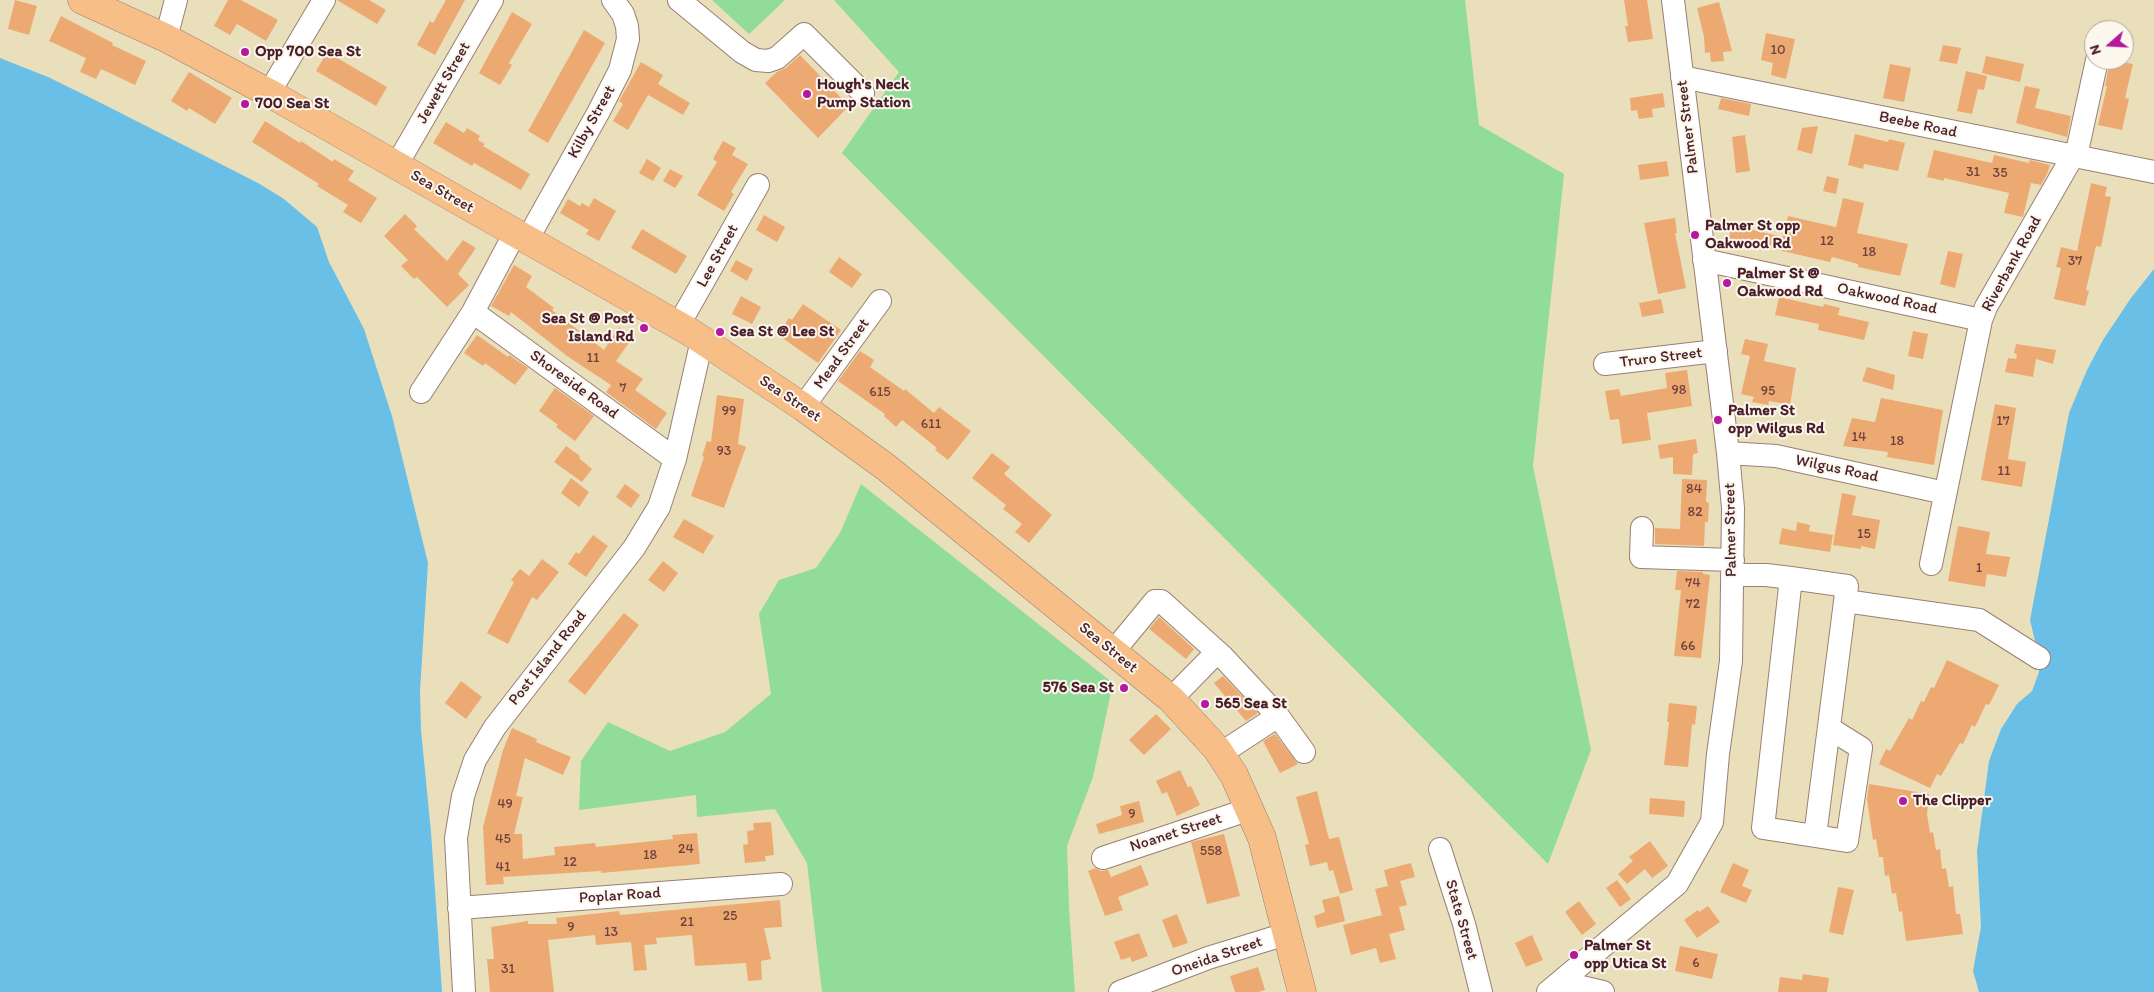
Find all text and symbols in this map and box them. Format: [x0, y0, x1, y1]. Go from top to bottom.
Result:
north arrow [2084, 20, 2134, 70]
street label: Jewett Street [413, 39, 475, 127]
place label: Opp 700 Sea St [255, 42, 361, 62]
house number: 10 [1770, 42, 1786, 58]
text: N [2086, 42, 2105, 57]
marker: Opp 700 Sea St [239, 46, 251, 58]
place label: Hough's Neck Pump Station [817, 75, 911, 113]
street label: Palmer Street [1673, 79, 1703, 175]
street label: Kilby Street [564, 82, 620, 162]
marker: Hough's Neck Pump Station [801, 88, 813, 100]
place label: 700 Sea St [255, 94, 329, 114]
marker: 700 Sea St [239, 98, 251, 110]
street label: Beebe Road [1877, 107, 1959, 143]
house number: 31 [1966, 164, 1980, 180]
house number: 35 [1993, 165, 2007, 181]
street label: Sea Street [407, 166, 477, 218]
street label: Riverbank Road [1978, 213, 2046, 315]
place label: Palmer St opp Oakwood Rd [1705, 216, 1800, 254]
street label: Lee Street [693, 221, 743, 291]
marker: Palmer St opp Oakwood Rd [1689, 229, 1701, 241]
house number: 12 [1820, 233, 1834, 249]
house number: 18 [1862, 244, 1876, 260]
house number: 37 [2068, 253, 2082, 269]
place label: Palmer St @ Oakwood Rd [1737, 264, 1823, 302]
marker: Palmer St @ Oakwood Rd [1721, 277, 1733, 289]
street label: Oakwood Road [1835, 279, 1939, 319]
place label: Sea St @ Post Island Rd [542, 309, 634, 347]
street label: Mead Street [810, 315, 874, 393]
marker: Sea St @ Post Island Rd [638, 322, 650, 334]
place label: Sea St @ Lee St [730, 322, 834, 342]
marker: Sea St @ Lee St [714, 326, 726, 338]
street label: Truro Street [1619, 343, 1703, 373]
street label: Shoreside Road [526, 346, 622, 424]
house number: 11 [587, 350, 599, 366]
street label: Sea Street [755, 371, 825, 427]
house number: 7 [620, 380, 626, 396]
house number: 98 [1672, 382, 1686, 398]
house number: 95 [1761, 383, 1775, 399]
house number: 615 [869, 384, 891, 400]
place label: Palmer St opp Wilgus Rd [1728, 401, 1825, 439]
house number: 99 [722, 403, 736, 419]
house number: 17 [1996, 413, 2010, 429]
marker: Palmer St opp Wilgus Rd [1712, 414, 1724, 426]
house number: 611 [921, 416, 941, 432]
house number: 14 [1852, 429, 1866, 445]
house number: 18 [1890, 433, 1904, 449]
house number: 93 [717, 443, 731, 459]
street label: Wilgus Road [1794, 451, 1880, 487]
house number: 11 [1998, 463, 2010, 479]
house number: 84 [1686, 481, 1702, 497]
street label: Palmer Street [1721, 483, 1741, 577]
house number: 82 [1687, 504, 1703, 520]
house number: 15 [1857, 526, 1871, 542]
house number: 1 [1976, 560, 1982, 576]
house number: 74 [1685, 575, 1701, 591]
house number: 72 [1686, 596, 1700, 612]
street label: Post Island Road [505, 607, 591, 709]
street label: Sea Street [1075, 618, 1141, 678]
house number: 66 [1681, 638, 1695, 654]
place label: 576 Sea St [1042, 678, 1114, 698]
marker: 576 Sea St [1118, 682, 1130, 694]
place label: 565 Sea St [1215, 694, 1287, 714]
marker: 565 Sea St [1199, 698, 1211, 710]
place label: The Clipper [1913, 791, 1991, 811]
marker: The Clipper [1897, 795, 1909, 807]
house number: 49 [497, 796, 513, 812]
house number: 9 [1128, 806, 1136, 822]
street label: Noanet Street [1128, 809, 1224, 857]
house number: 45 [495, 831, 511, 847]
house number: 24 [678, 841, 694, 857]
house number: 558 [1200, 843, 1222, 859]
house number: 18 [643, 847, 657, 863]
house number: 12 [563, 854, 577, 870]
house number: 41 [496, 859, 510, 875]
street label: State Street [1440, 878, 1482, 962]
street label: Poplar Road [578, 884, 662, 908]
house number: 25 [723, 908, 737, 924]
house number: 21 [680, 914, 694, 930]
house number: 9 [567, 919, 575, 935]
house number: 13 [604, 924, 618, 940]
street label: Oneida Street [1169, 932, 1265, 982]
place label: Palmer St opp Utica St [1584, 936, 1667, 974]
marker: Palmer St opp Utica St [1568, 949, 1580, 961]
house number: 6 [1692, 955, 1700, 971]
house number: 31 [501, 961, 515, 977]

